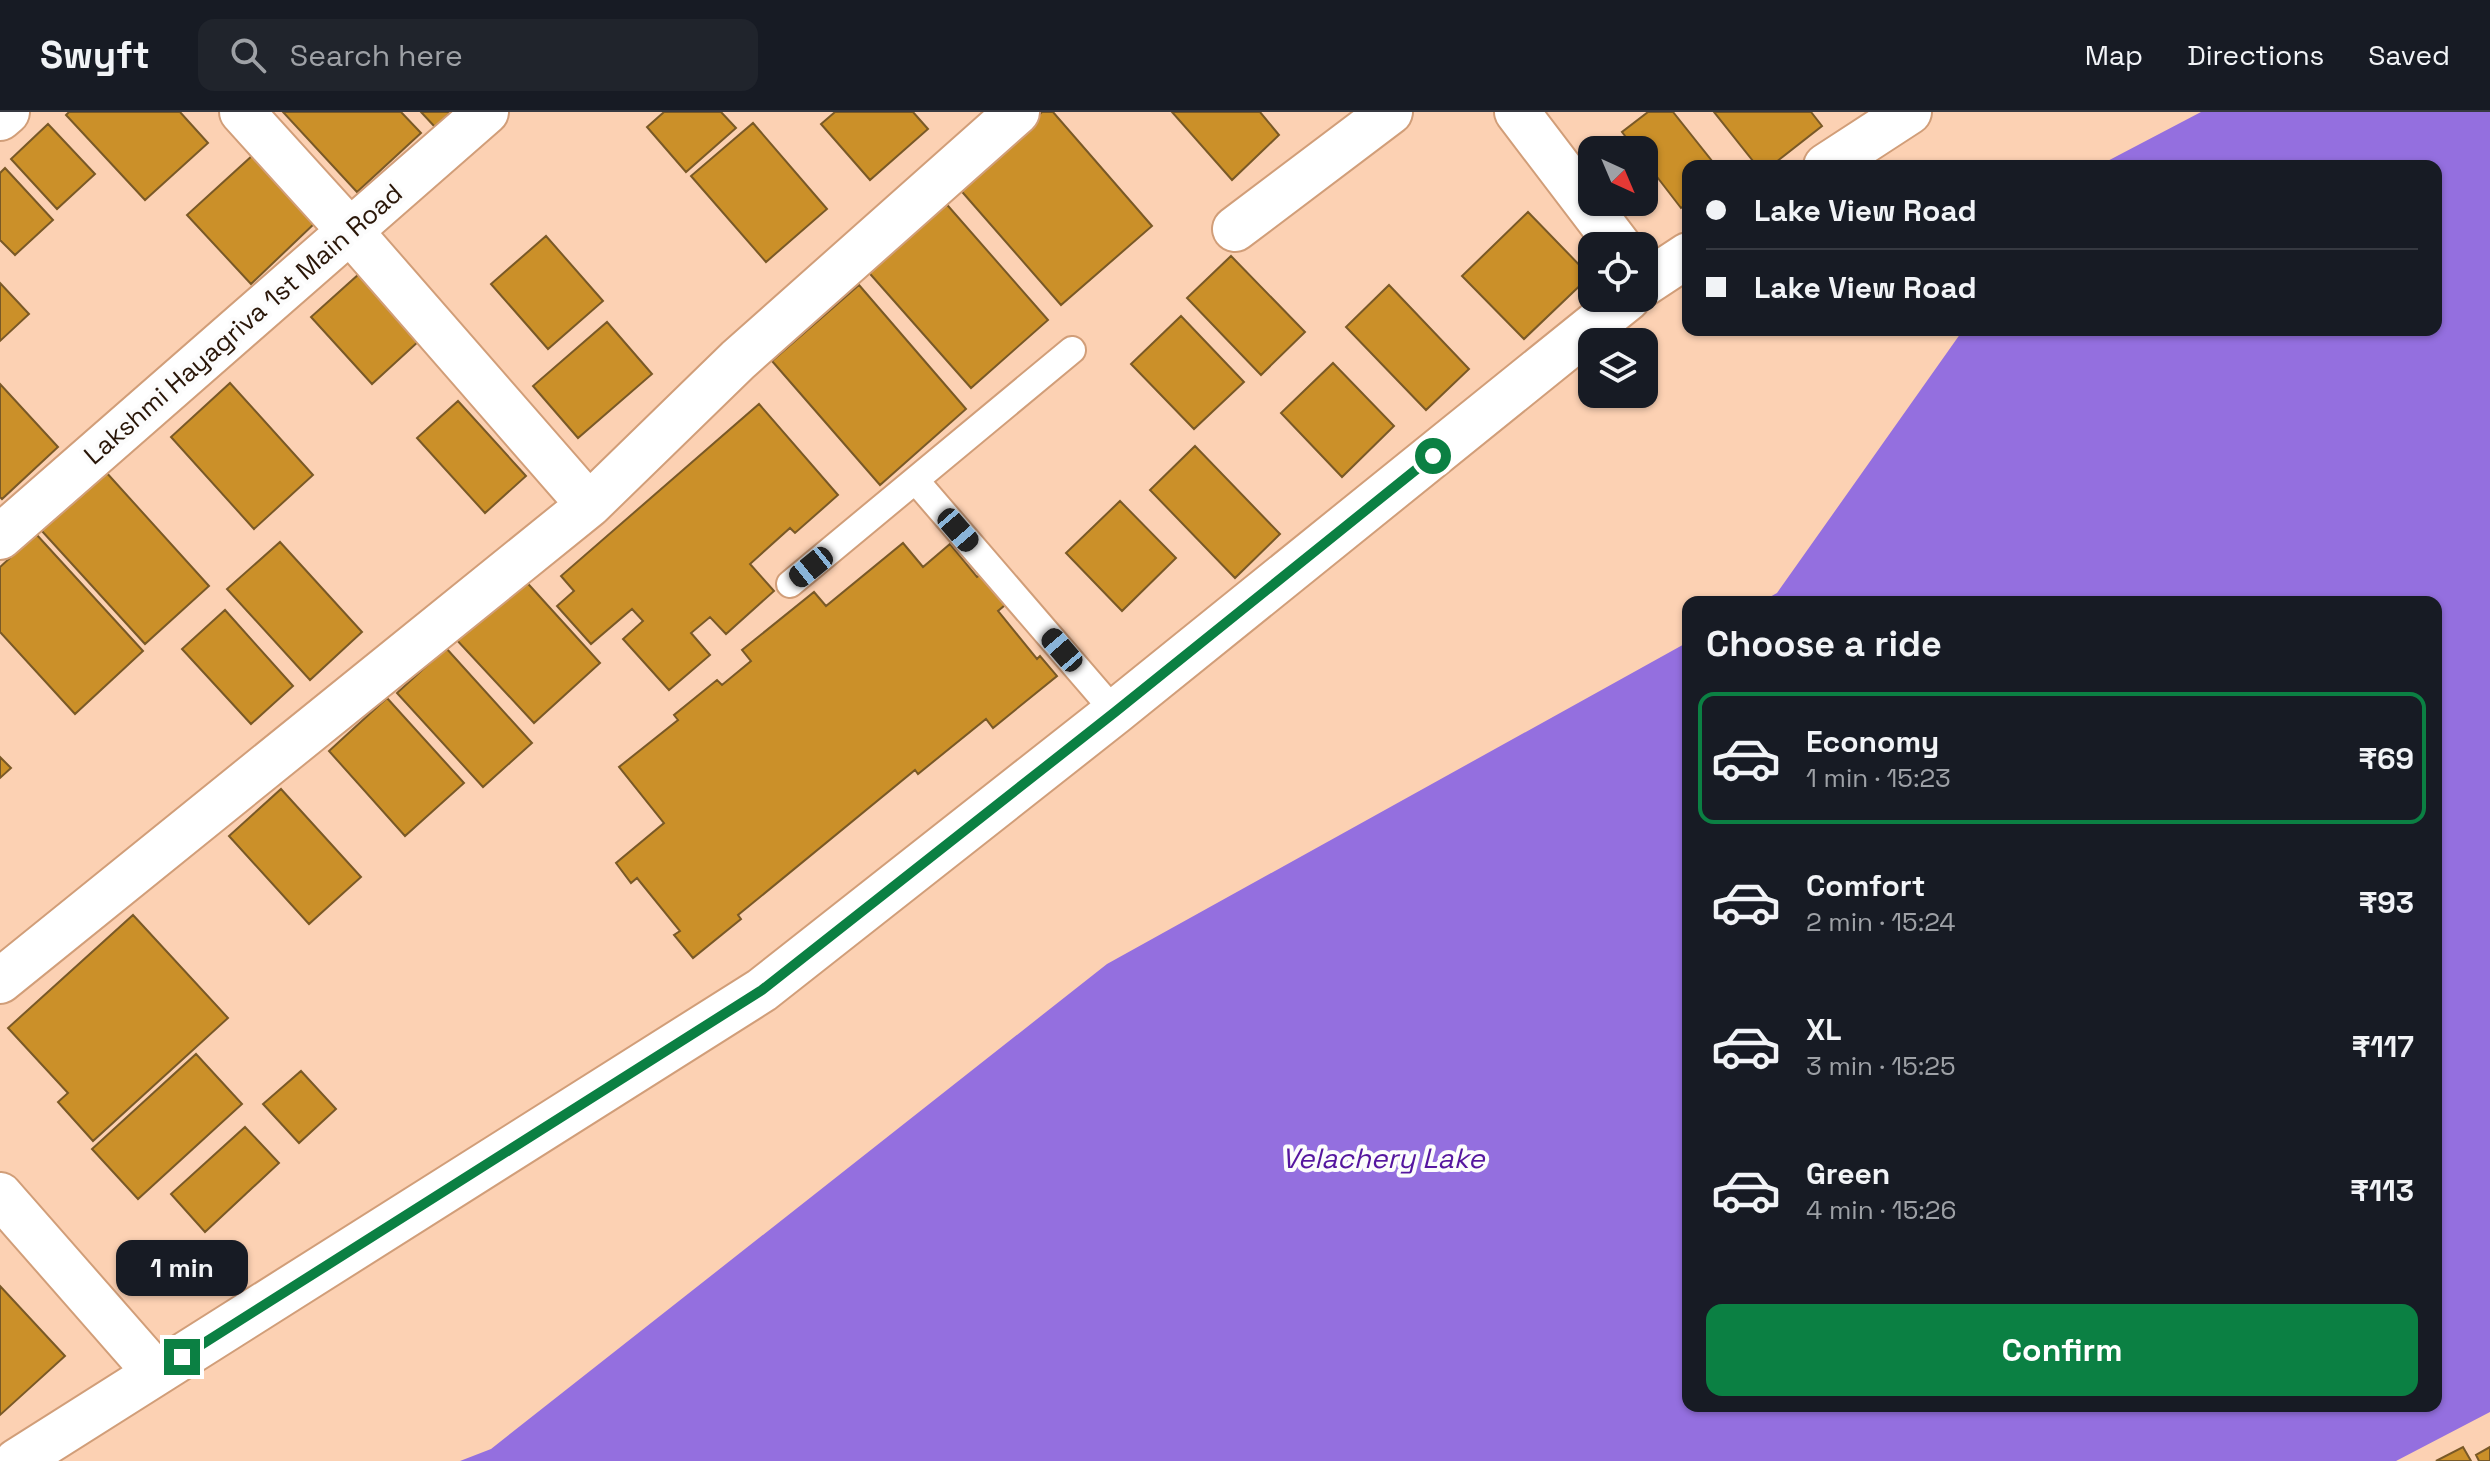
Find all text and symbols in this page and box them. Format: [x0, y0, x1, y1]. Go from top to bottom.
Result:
search box [198, 19, 758, 91]
text: Swyft [40, 31, 150, 79]
icon: search [226, 33, 270, 77]
text: Search here [290, 36, 463, 75]
text: Map [2085, 37, 2143, 73]
text: Directions [2187, 37, 2324, 73]
text: Saved [2368, 37, 2450, 73]
north arrow [1578, 136, 1658, 216]
map controls [1578, 136, 1658, 408]
street label: Lakshmi Hayagriva 1st Main Road [77, 176, 409, 472]
text: Lake View Road [1754, 191, 1977, 230]
button: locate [1578, 232, 1658, 312]
text: Lake View Road [1754, 268, 1977, 307]
button: layers [1578, 328, 1658, 408]
route start [1415, 438, 1451, 474]
car [933, 504, 983, 556]
car [785, 543, 837, 591]
text: Choose a ride [1706, 621, 1942, 667]
car [1037, 624, 1087, 676]
icon: car [1710, 722, 1782, 794]
text: Economy [1806, 722, 1939, 761]
text: ₹69 [2358, 739, 2414, 778]
text: 1 min · 15:23 [1806, 761, 1951, 795]
icon: car [1710, 866, 1782, 938]
text: Comfort [1806, 866, 1925, 905]
text: ₹93 [2359, 883, 2414, 922]
text: 2 min · 15:24 [1806, 905, 1955, 939]
icon: car [1710, 1010, 1782, 1082]
text: XL [1806, 1010, 1842, 1049]
text: ₹117 [2352, 1027, 2414, 1066]
text: 3 min · 15:25 [1806, 1049, 1956, 1083]
water label: Velachery Lake [1281, 1140, 1486, 1176]
icon: car [1710, 1154, 1782, 1226]
text: Green [1806, 1154, 1890, 1193]
text: ₹113 [2350, 1171, 2414, 1210]
text: 4 min · 15:26 [1806, 1193, 1956, 1227]
callout: 1 min [116, 1241, 248, 1297]
text: 1 min [150, 1251, 214, 1285]
button: Confirm [1706, 1304, 2418, 1396]
route end [164, 1339, 200, 1375]

